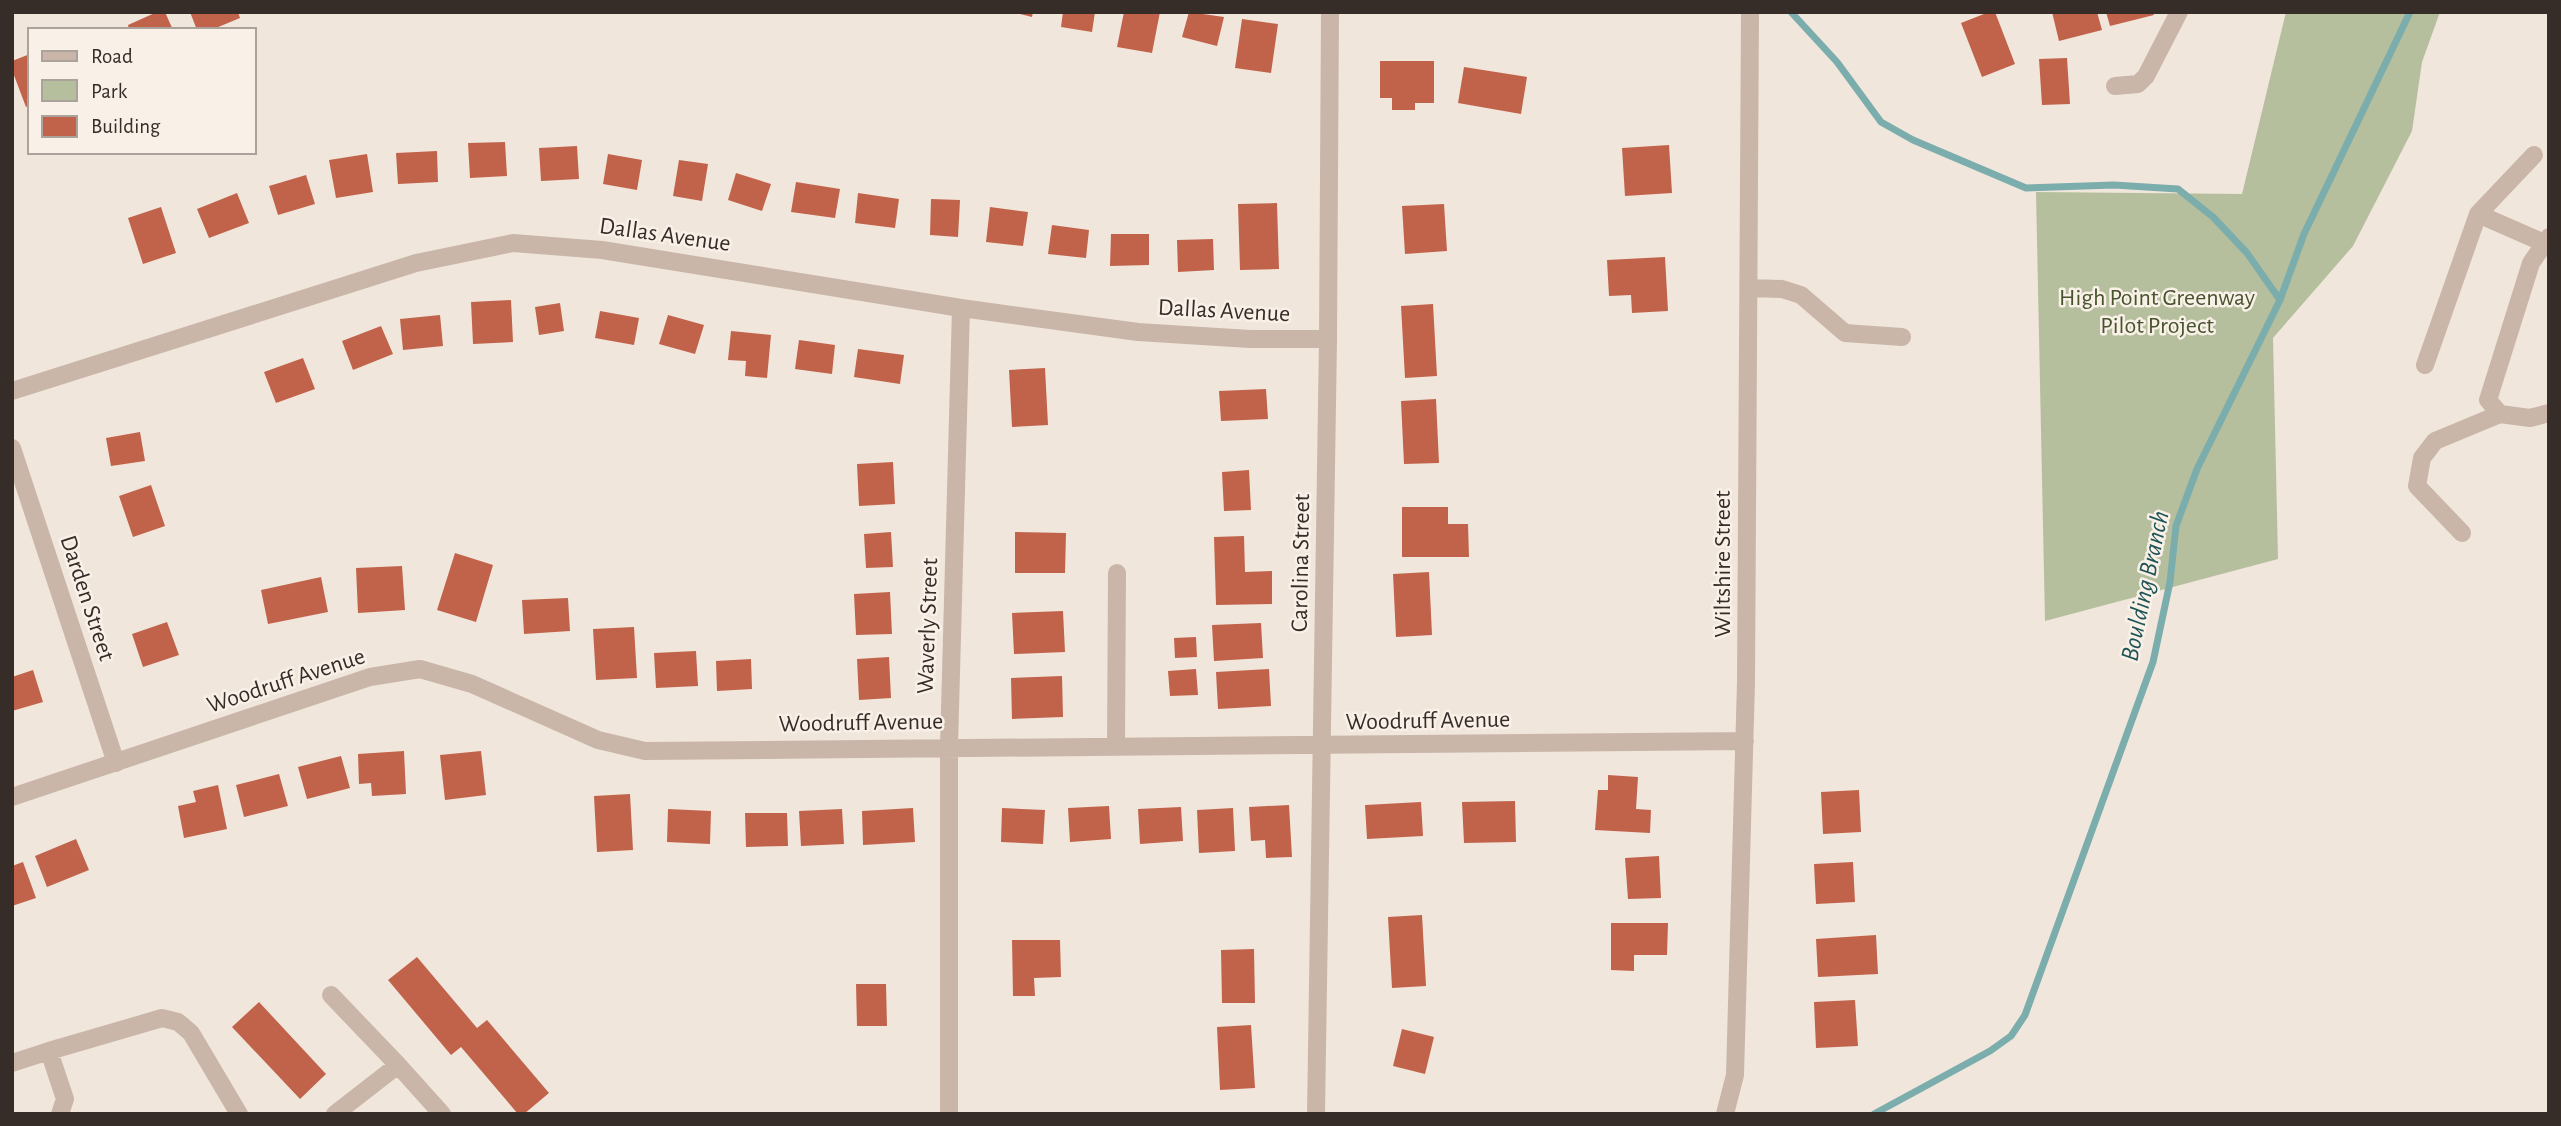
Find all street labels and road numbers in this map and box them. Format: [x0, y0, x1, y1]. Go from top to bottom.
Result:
street label: Dallas Avenue [598, 214, 732, 256]
street label: Dallas Avenue [1157, 296, 1291, 326]
street label: Wiltshire Street [1711, 490, 1735, 638]
street label: Carolina Street [1288, 493, 1314, 632]
street label: Darden Street [55, 532, 119, 664]
street label: Waverly Street [914, 557, 942, 694]
street label: Woodruff Avenue [204, 644, 368, 718]
street label: Woodruff Avenue [1346, 708, 1510, 734]
street label: Woodruff Avenue [779, 710, 943, 736]

